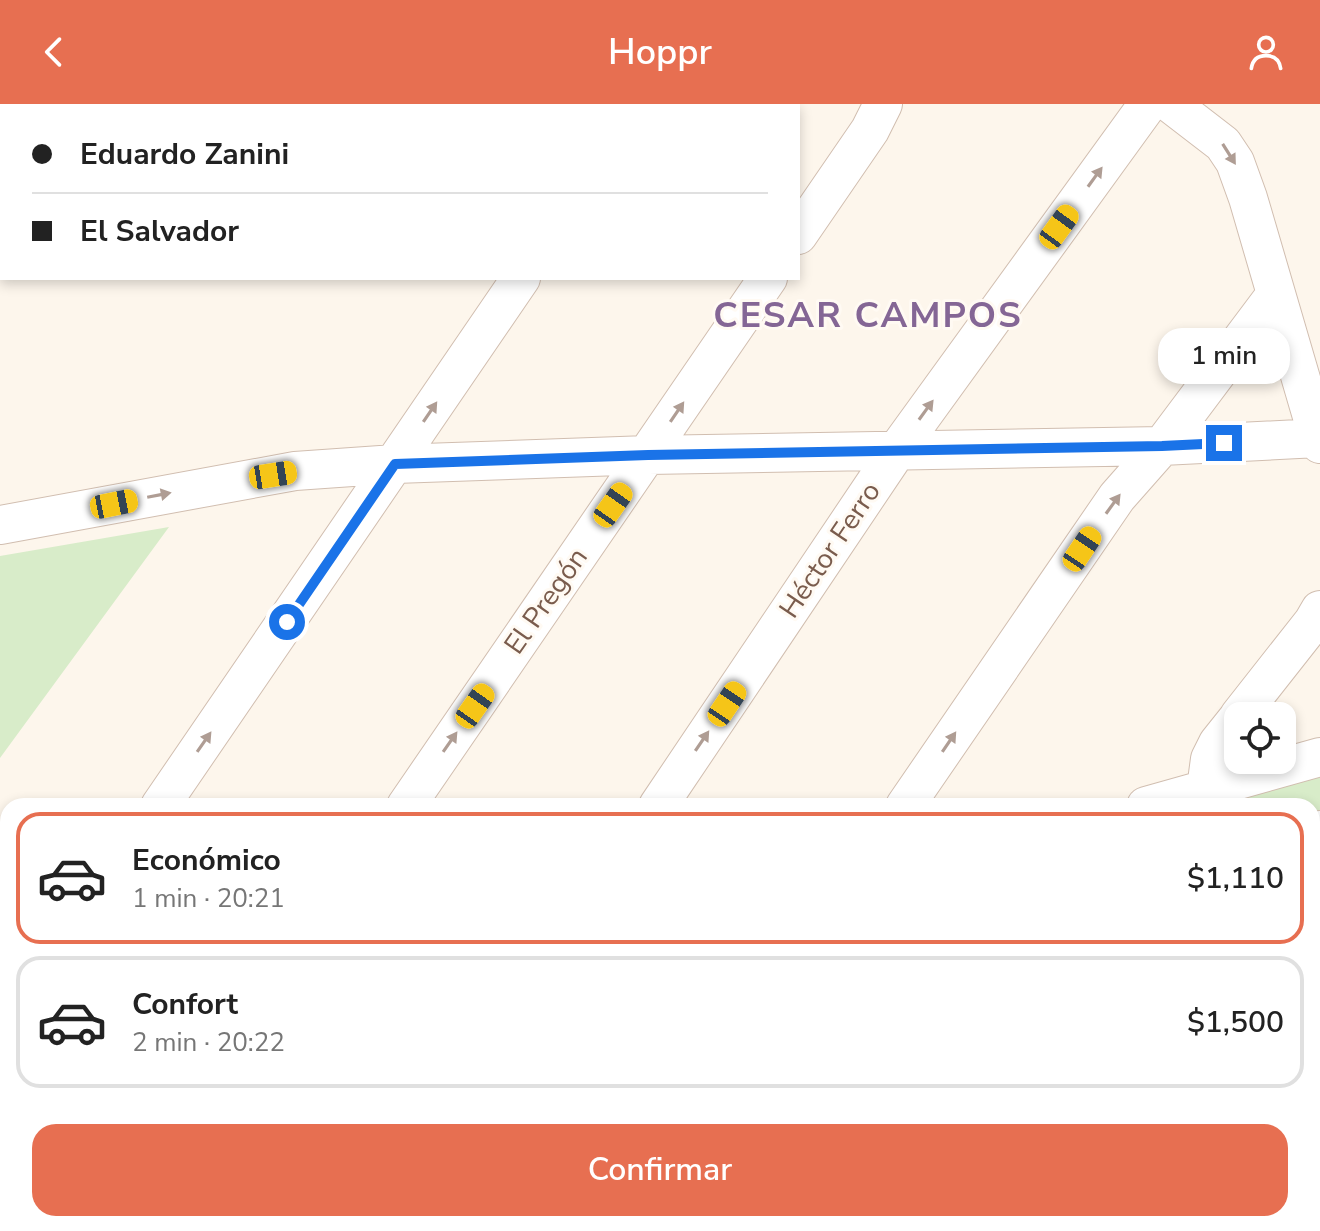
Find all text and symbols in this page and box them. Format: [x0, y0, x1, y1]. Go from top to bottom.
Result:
text: Hoppr [608, 28, 712, 77]
icon: back [32, 30, 76, 74]
icon: person [1244, 30, 1288, 74]
text: Eduardo Zanini [80, 134, 289, 175]
one-way arrow [1221, 143, 1236, 166]
one-way arrow [1087, 167, 1103, 188]
car [1035, 201, 1083, 253]
text: El Salvador [80, 211, 239, 252]
district label: CESAR CAMPOS [713, 291, 1023, 340]
callout: 1 min [1158, 327, 1290, 383]
text: 1 min [1191, 338, 1257, 373]
one-way arrow [918, 400, 933, 421]
one-way arrow [423, 401, 437, 423]
one-way arrow [669, 402, 684, 423]
route end [1206, 425, 1242, 461]
car [247, 459, 299, 491]
street label: Héctor Ferro [770, 474, 890, 626]
car [589, 478, 637, 532]
car [88, 488, 140, 520]
one-way arrow [147, 489, 172, 501]
one-way arrow [1104, 494, 1120, 515]
car [1059, 522, 1105, 576]
street label: El Pregón [495, 540, 597, 662]
route start [269, 604, 305, 640]
car [704, 677, 750, 731]
car [451, 679, 499, 733]
map controls [1224, 702, 1296, 774]
button: locate [1224, 702, 1296, 774]
one-way arrow [196, 731, 211, 752]
one-way arrow [442, 731, 457, 752]
one-way arrow [694, 731, 709, 752]
one-way arrow [941, 731, 956, 752]
text: Económico [132, 840, 281, 881]
icon: car [36, 842, 108, 914]
text: $1,110 [1187, 858, 1284, 899]
text: 1 min · 20:21 [132, 881, 285, 916]
text: Confort [132, 984, 238, 1025]
icon: car [36, 986, 108, 1058]
text: $1,500 [1187, 1002, 1284, 1043]
text: 2 min · 20:22 [132, 1025, 285, 1060]
button: Confirmar [32, 1124, 1288, 1216]

